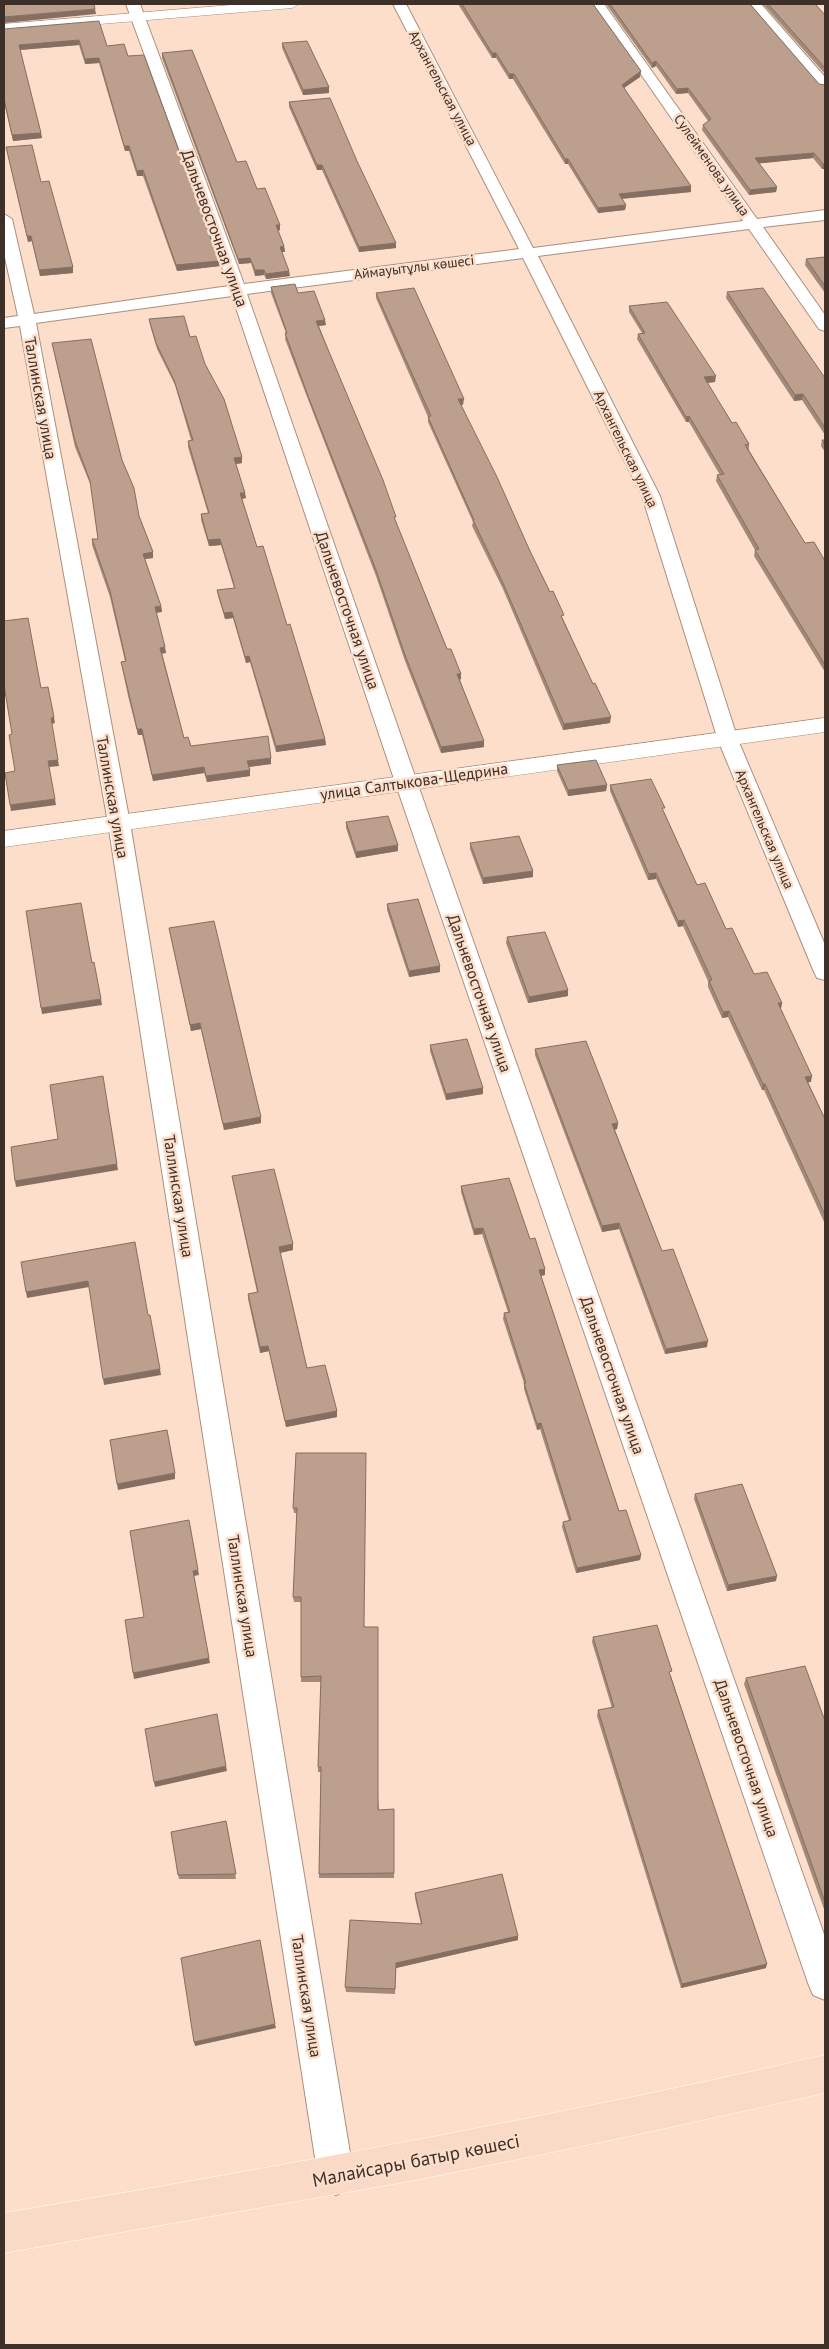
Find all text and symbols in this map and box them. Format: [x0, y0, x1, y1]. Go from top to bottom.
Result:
street label: Архангельская улица [405, 27, 481, 149]
street label: Сулейменова улица [670, 110, 754, 220]
street label: Дальневосточная улица [177, 147, 253, 309]
street label: Аймауытұлы көшесі [353, 251, 475, 283]
street label: Таллинская улица [20, 335, 62, 461]
street label: Архангельская улица [590, 387, 662, 511]
street label: Дальневосточная улица [312, 528, 384, 692]
street label: Таллинская улица [92, 734, 134, 860]
street label: улица Салтыкова-Щедрина [319, 758, 509, 804]
street label: Архангельская улица [732, 766, 798, 892]
street label: Дальневосточная улица [444, 911, 516, 1075]
street label: Таллинская улица [159, 1133, 199, 1259]
street label: Дальневосточная улица [577, 1293, 649, 1457]
street label: Таллинская улица [223, 1533, 263, 1659]
street label: Дальневосточная улица [711, 1676, 783, 1840]
street label: Таллинская улица [287, 1933, 327, 2059]
street label: Малайсары батыр көшесі [310, 2128, 522, 2192]

